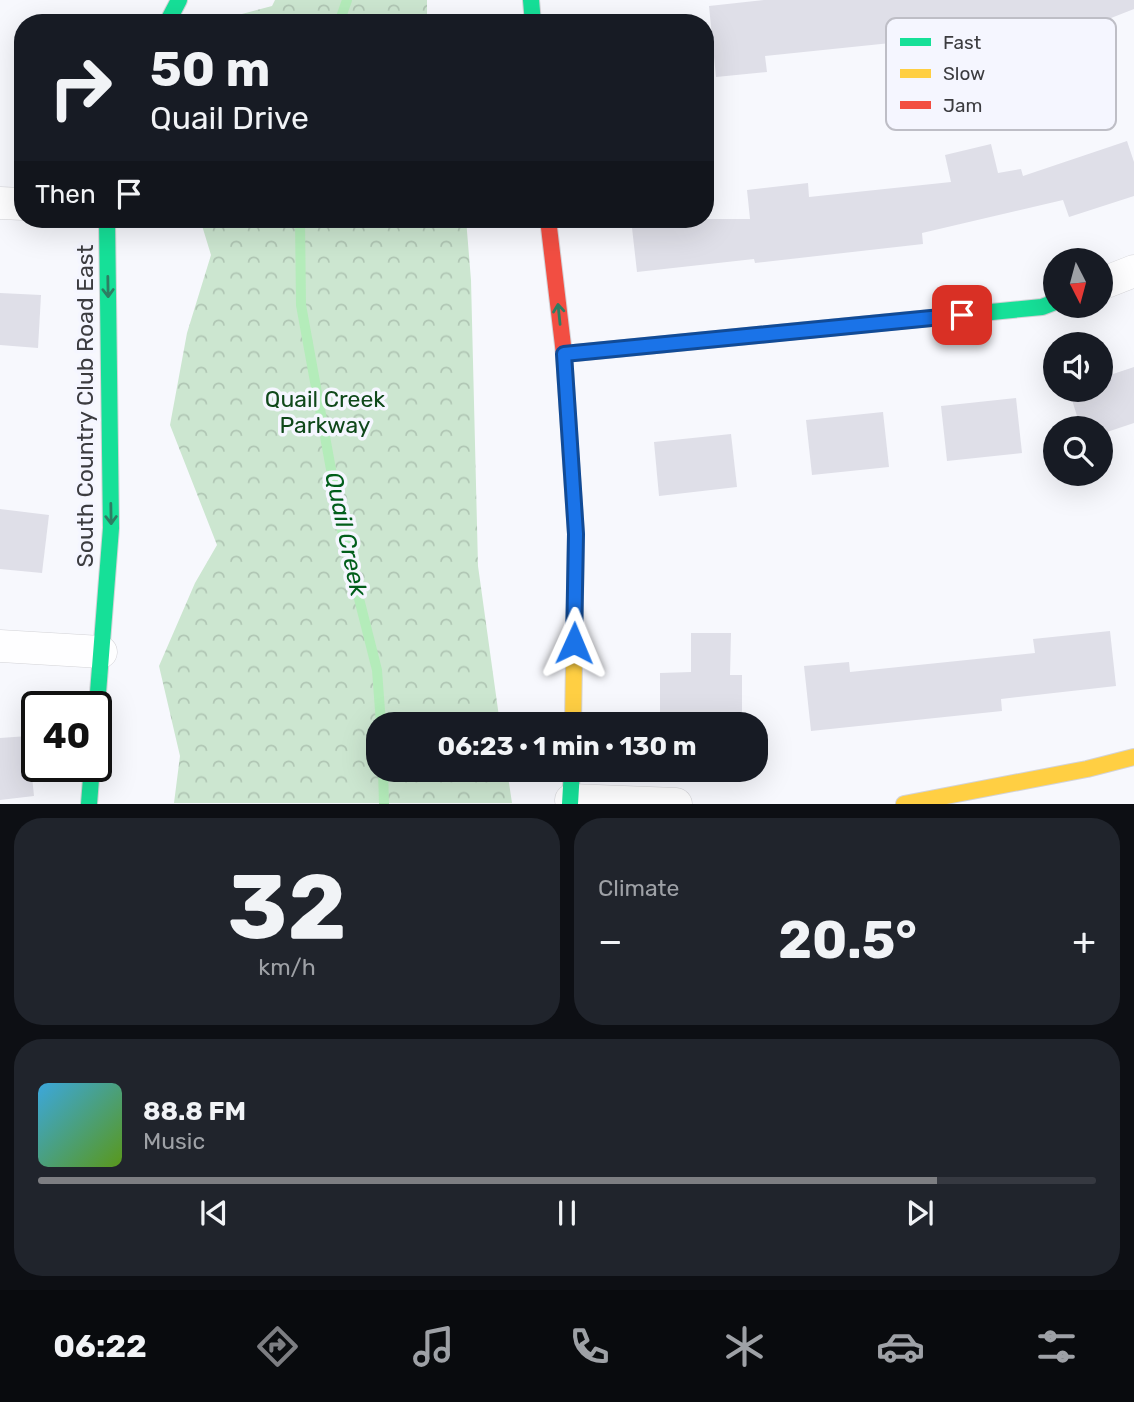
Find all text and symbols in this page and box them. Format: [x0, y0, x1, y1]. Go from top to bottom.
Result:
legend [886, 18, 1116, 130]
text: Fast [943, 31, 982, 54]
text: 50 m [150, 40, 270, 98]
icon: right [35, 42, 126, 133]
text: Slow [943, 62, 985, 85]
text: Jam [943, 94, 982, 117]
text: Quail Drive [150, 99, 309, 137]
icon: arrive [110, 175, 148, 213]
text: Then [35, 179, 96, 210]
street label: South Country Club Road East [71, 244, 99, 568]
north arrow [1043, 248, 1113, 318]
map controls [1043, 248, 1113, 486]
one-way arrow [101, 275, 115, 298]
pin [932, 285, 992, 345]
icon: arrive [943, 296, 981, 334]
one-way arrow [552, 303, 565, 326]
button: sound [1043, 332, 1113, 402]
park label: Quail Creek Parkway [265, 385, 385, 439]
button: search [1043, 416, 1113, 486]
water label: Quail Creek [319, 469, 373, 599]
one-way arrow [104, 503, 118, 526]
position arrow [537, 606, 611, 680]
speed limit sign: 40 [21, 691, 112, 782]
text: 06:23 · 1 min · 130 m [437, 731, 697, 762]
text: 32 [227, 853, 347, 961]
text: Climate [598, 874, 679, 902]
text: 20.5° [778, 909, 917, 971]
text: − [598, 918, 623, 964]
text: + [1072, 918, 1096, 964]
text: km/h [258, 953, 316, 981]
text: 88.8 FM [143, 1096, 246, 1127]
text: Music [143, 1127, 205, 1155]
icon: previous [195, 1194, 233, 1232]
icon: pause [548, 1194, 586, 1232]
icon: next [901, 1194, 939, 1232]
icon: directions [253, 1322, 302, 1371]
icon: music [409, 1322, 458, 1371]
icon: phone [565, 1322, 614, 1371]
icon: climate [720, 1322, 769, 1371]
icon: car [876, 1322, 925, 1371]
icon: filters [1032, 1322, 1081, 1371]
text: 06:22 [53, 1327, 147, 1365]

